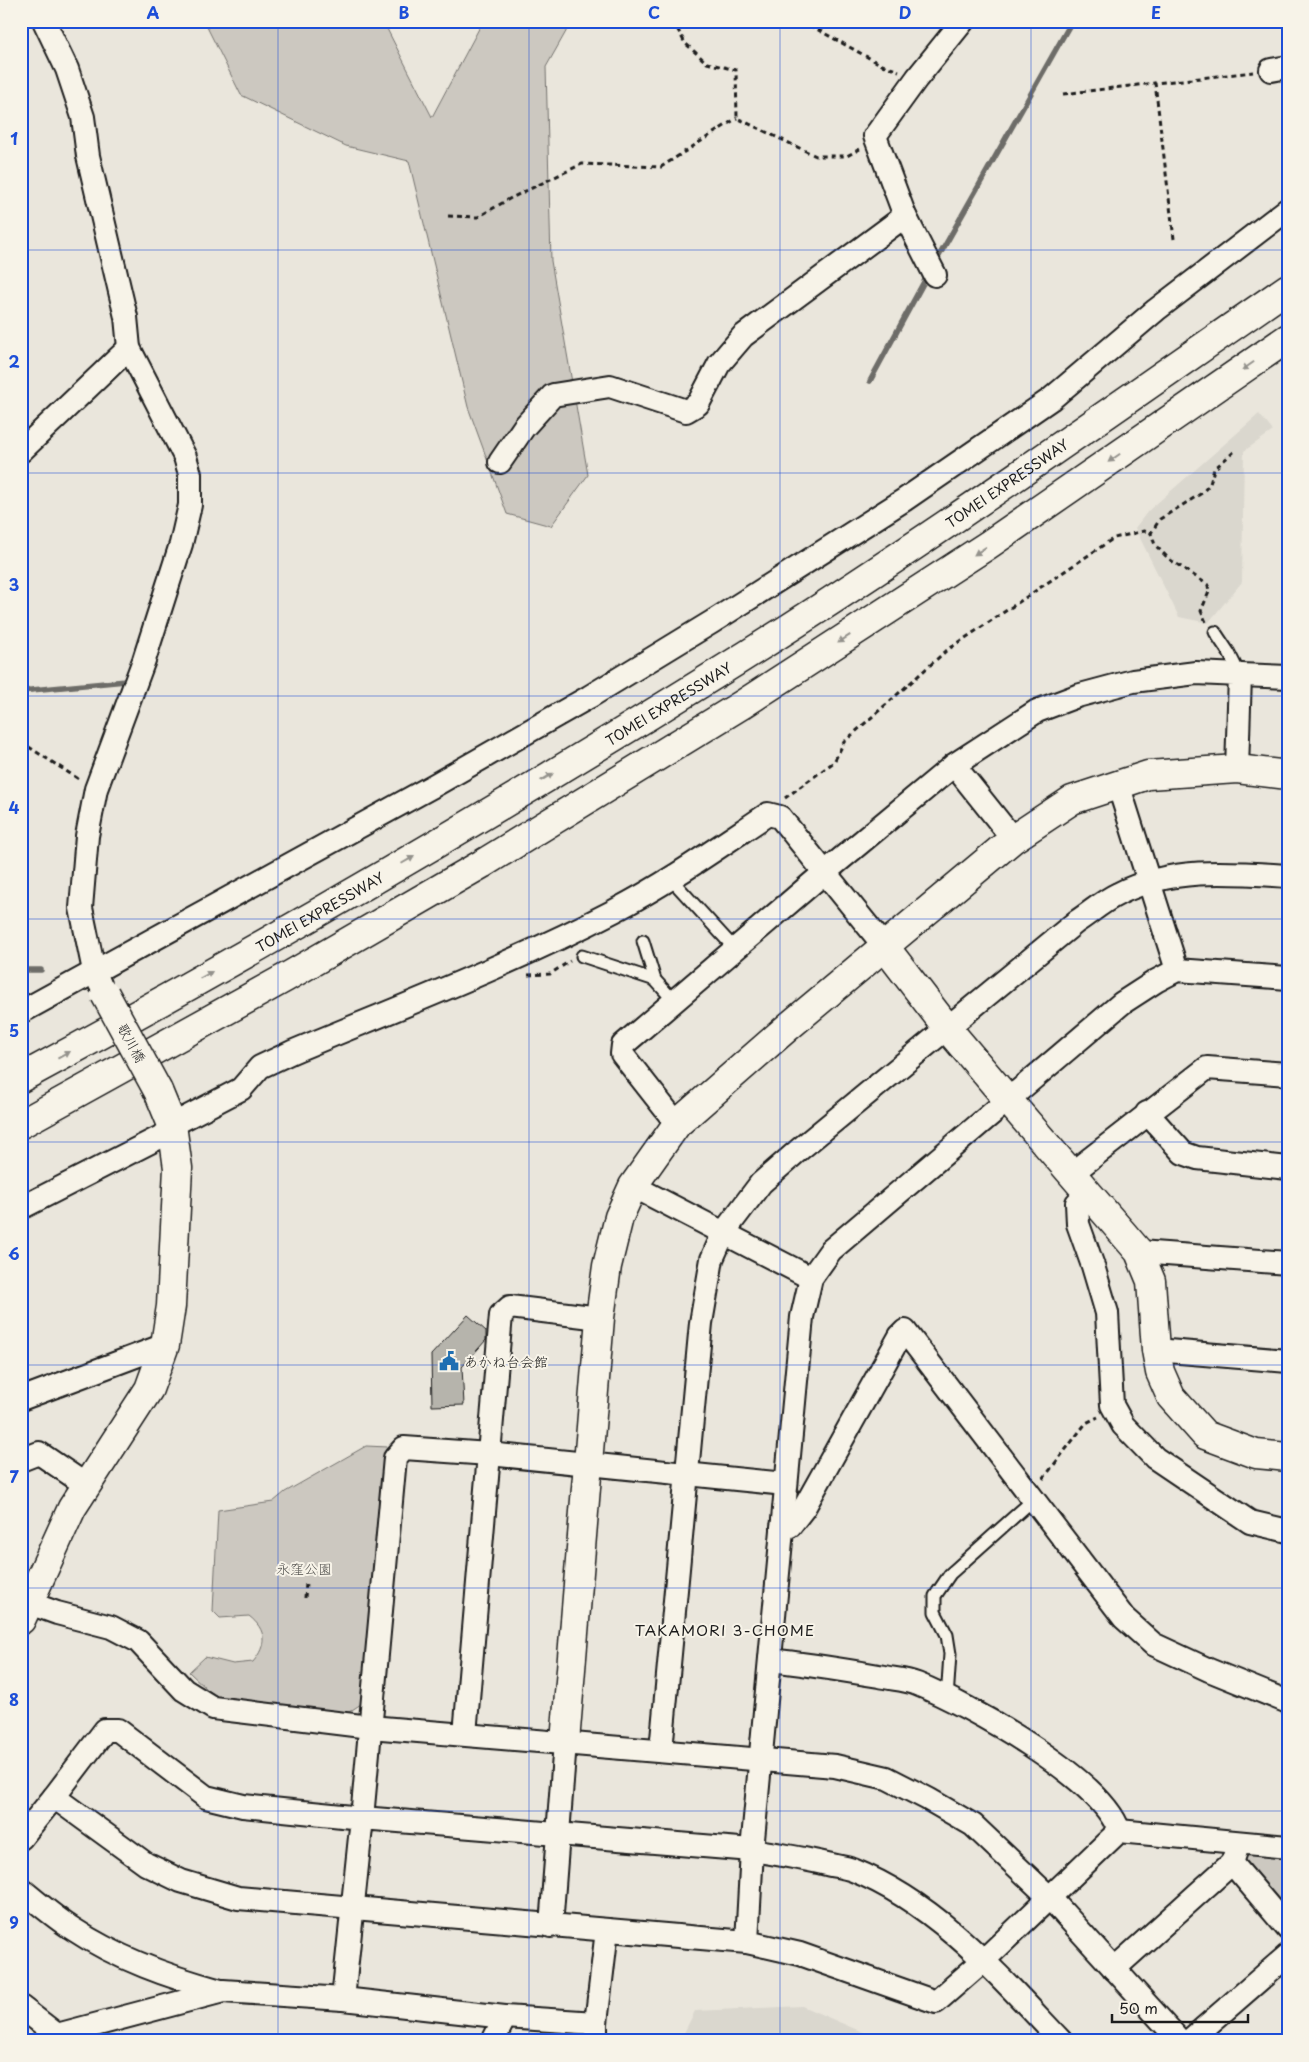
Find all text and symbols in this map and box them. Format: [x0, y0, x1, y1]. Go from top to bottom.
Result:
text: A [147, 0, 160, 24]
text: B [399, 0, 410, 24]
text: C [648, 0, 660, 24]
text: D [899, 0, 911, 24]
text: E [1151, 0, 1161, 24]
text: 1 [10, 126, 18, 150]
text: 2 [8, 349, 20, 373]
one-way arrow [1241, 361, 1254, 371]
street label: TOMEI EXPRESSWAY [941, 433, 1073, 532]
one-way arrow [1107, 453, 1121, 463]
one-way arrow [973, 546, 987, 555]
text: 3 [9, 572, 19, 596]
one-way arrow [837, 634, 851, 644]
street label: TOMEI EXPRESSWAY [601, 656, 736, 750]
one-way arrow [541, 772, 554, 781]
text: 4 [9, 795, 20, 819]
one-way arrow [400, 856, 415, 864]
street label: TOMEI EXPRESSWAY [252, 866, 388, 957]
one-way arrow [198, 971, 213, 979]
text: 5 [9, 1018, 19, 1042]
street label: 歌川橋 [113, 1020, 151, 1066]
one-way arrow [57, 1051, 71, 1059]
text: 6 [8, 1241, 20, 1265]
public building icon: あかね台会館 [438, 1350, 460, 1372]
place label: あかね台会館 [464, 1351, 548, 1372]
text: 7 [9, 1464, 19, 1488]
park label: 永窪公園 [276, 1558, 332, 1579]
district label: TAKAMORI 3-CHOME [635, 1618, 815, 1641]
text: 8 [9, 1687, 19, 1711]
text: 9 [9, 1910, 19, 1934]
scale bar [1112, 1992, 1248, 2024]
text: 50 m [1119, 1996, 1158, 2019]

